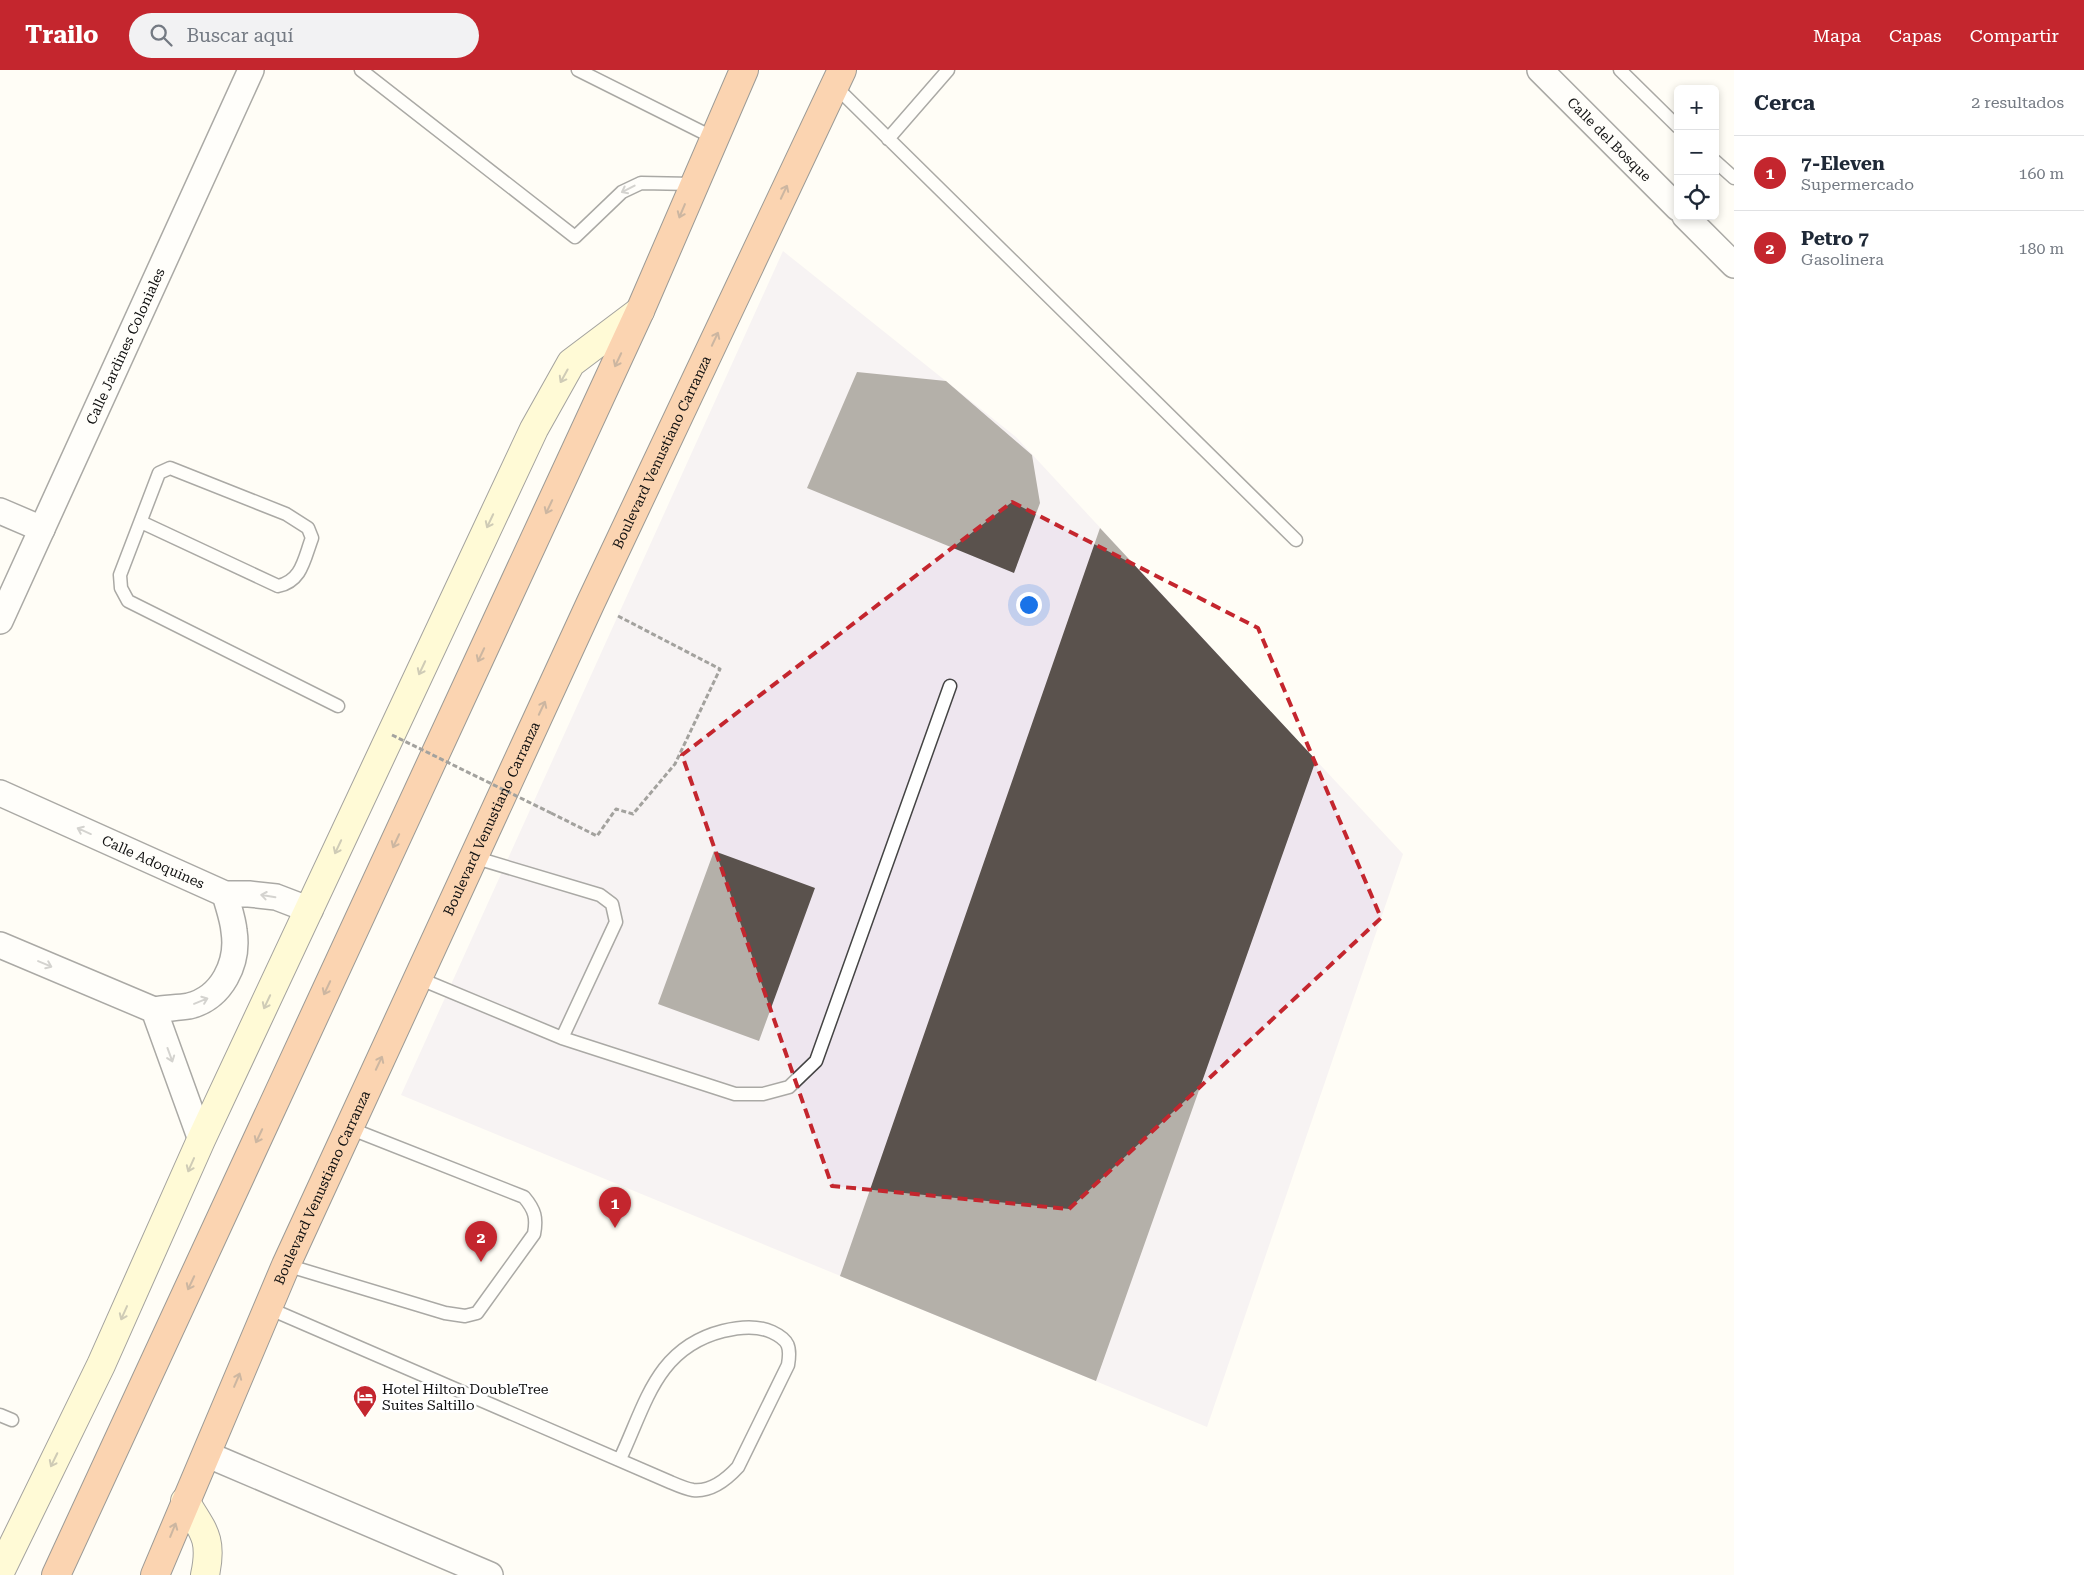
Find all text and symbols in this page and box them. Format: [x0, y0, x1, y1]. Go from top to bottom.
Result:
search box [129, 13, 479, 58]
text: Trailo [25, 21, 99, 49]
icon: search [147, 21, 175, 49]
text: Buscar aquí [187, 24, 294, 47]
text: Mapa [1813, 25, 1861, 46]
text: Capas [1889, 25, 1942, 46]
text: Compartir [1970, 25, 2059, 46]
map controls [1674, 85, 1719, 220]
button: + [1674, 85, 1719, 130]
text: Cerca [1754, 91, 1815, 115]
text: 2 resultados [1971, 93, 2064, 112]
street label: Calle del Bosque [1564, 94, 1655, 185]
button: − [1674, 130, 1719, 175]
text: 7-Eleven [1801, 152, 1885, 175]
text: 1 [1766, 164, 1774, 183]
text: 160 m [2018, 164, 2064, 183]
button: locate [1674, 175, 1719, 220]
text: Supermercado [1801, 175, 1914, 194]
one-way arrow [621, 184, 636, 194]
one-way arrow [780, 185, 790, 200]
one-way arrow [677, 203, 687, 218]
text: Petro 7 [1801, 227, 1869, 250]
text: 2 [1766, 239, 1774, 258]
text: 180 m [2018, 239, 2064, 258]
text: Gasolinera [1801, 250, 1884, 269]
street label: Calle Jardines Coloniales [83, 265, 168, 427]
one-way arrow [711, 332, 720, 347]
one-way arrow [612, 352, 622, 367]
street label: Boulevard Venustiano Carranza [609, 353, 714, 551]
one-way arrow [558, 368, 568, 383]
one-way arrow [544, 499, 554, 514]
one-way arrow [485, 513, 495, 528]
your location [1016, 592, 1042, 618]
one-way arrow [476, 647, 485, 662]
one-way arrow [417, 660, 426, 675]
one-way arrow [538, 701, 547, 716]
street label: Boulevard Venustiano Carranza [440, 719, 543, 918]
one-way arrow [77, 825, 92, 835]
street label: Calle Adoquines [100, 832, 207, 892]
one-way arrow [390, 833, 400, 848]
one-way arrow [333, 840, 343, 855]
one-way arrow [261, 890, 277, 900]
one-way arrow [37, 959, 52, 969]
one-way arrow [322, 980, 332, 995]
one-way arrow [261, 994, 271, 1009]
one-way arrow [193, 996, 208, 1005]
one-way arrow [166, 1047, 175, 1063]
one-way arrow [375, 1056, 384, 1071]
street label: Boulevard Venustiano Carranza [271, 1088, 373, 1287]
one-way arrow [254, 1128, 263, 1143]
one-way arrow [185, 1157, 195, 1172]
pin: 1 [599, 1187, 631, 1228]
pin: 2 [465, 1221, 497, 1262]
one-way arrow [186, 1275, 195, 1290]
one-way arrow [118, 1305, 128, 1320]
one-way arrow [232, 1373, 242, 1388]
place label: Hotel Hilton DoubleTree Suites Saltillo [382, 1381, 549, 1413]
hotel icon: Hotel Hilton DoubleTree Suites Saltillo [352, 1384, 378, 1418]
one-way arrow [49, 1452, 59, 1467]
one-way arrow [169, 1523, 178, 1538]

